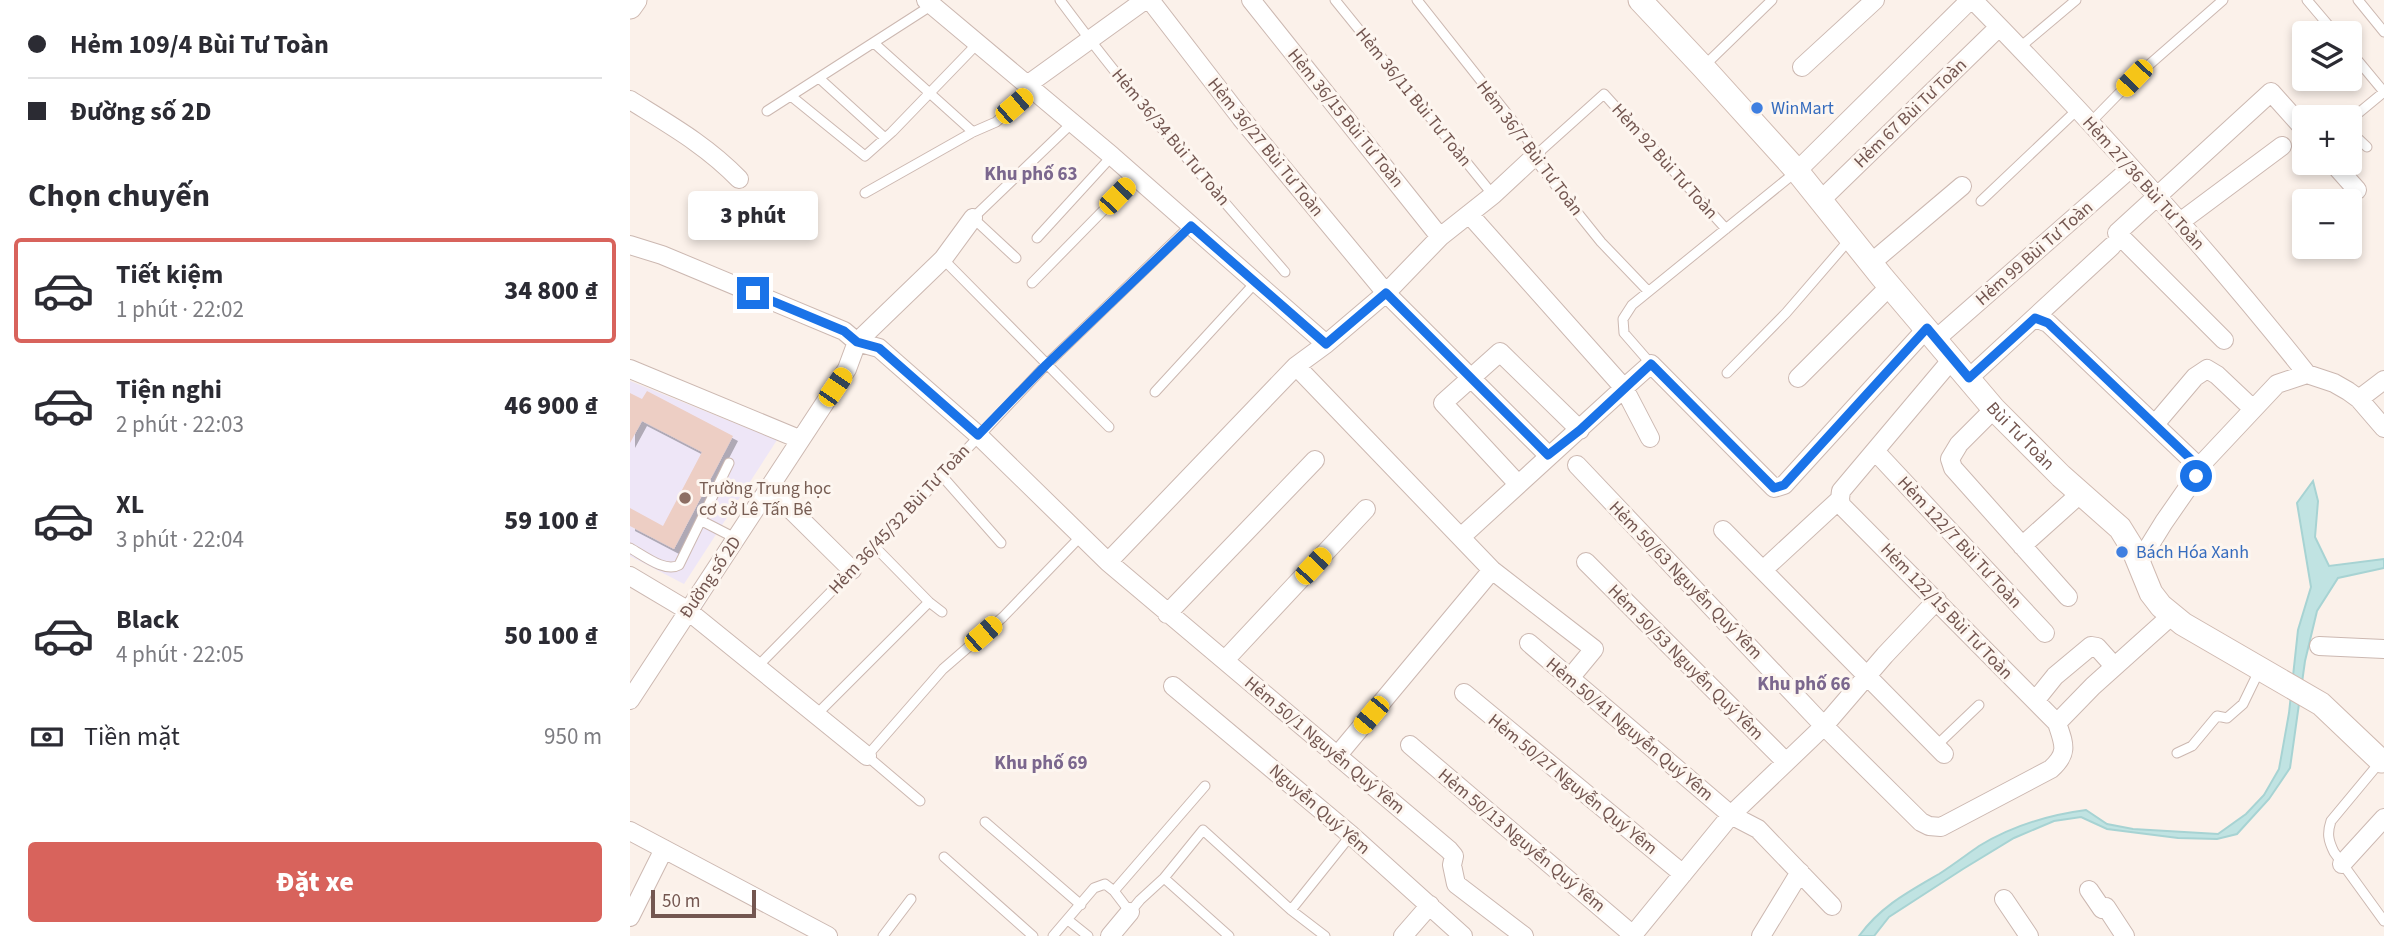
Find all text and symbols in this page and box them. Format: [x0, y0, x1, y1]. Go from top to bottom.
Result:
map controls [2292, 21, 2362, 259]
button: layers [2292, 21, 2362, 91]
street label: Hẻm 36/11 Bùi Tư Toàn [1350, 22, 1478, 172]
text: Hẻm 109/4 Bùi Tư Toàn [70, 26, 329, 63]
street label: Hẻm 36/15 Bùi Tư Toàn [1282, 43, 1410, 193]
street label: Hẻm 67 Bùi Tư Toàn [1848, 53, 1972, 174]
car [2112, 56, 2157, 100]
street label: Hẻm 36/34 Bùi Tư Toàn [1106, 63, 1236, 211]
street label: Hẻm 36/27 Bùi Tư Toàn [1202, 72, 1330, 222]
street label: Hẻm 36/7 Bùi Tư Toàn [1470, 76, 1589, 221]
car [992, 84, 1037, 128]
text: Đường số 2D [70, 93, 212, 130]
place label: WinMart [1771, 96, 1834, 121]
street label: Hẻm 92 Bùi Tư Toàn [1606, 98, 1723, 225]
marker: WinMart [1749, 100, 1765, 116]
button: + [2292, 105, 2362, 175]
street label: Hẻm 27/36 Bùi Tư Toàn [2077, 111, 2211, 256]
district label: Khu phố 63 [984, 161, 1078, 188]
text: Chọn chuyến [28, 173, 210, 219]
car [1095, 174, 1140, 218]
button: − [2292, 189, 2362, 259]
callout: 3 phút [688, 191, 818, 240]
street label: Hẻm 99 Bùi Tư Toàn [1970, 195, 2098, 311]
text: 3 phút [720, 199, 786, 232]
text: Tiết kiệm [116, 256, 223, 293]
icon: car [32, 259, 95, 322]
text: 34 800 ₫ [504, 272, 598, 309]
route end [737, 277, 769, 309]
text: 1 phút · 22:02 [116, 293, 244, 326]
car [815, 364, 856, 410]
text: Tiện nghi [116, 371, 222, 408]
icon: car [32, 374, 95, 437]
text: 46 900 ₫ [504, 387, 598, 424]
street label: Bùi Tư Toàn [1980, 397, 2060, 476]
text: 2 phút · 22:03 [116, 408, 244, 441]
street label: Hẻm 36/45/32 Bùi Tư Toàn [823, 439, 976, 600]
route start [2180, 460, 2212, 492]
street label: Hẻm 122/7 Bùi Tư Toàn [1892, 471, 2028, 614]
place label: Trường Trung học cơ sở Lê Tấn Bê [699, 476, 831, 522]
text: XL [116, 486, 144, 523]
icon: car [32, 489, 95, 552]
marker: Trường Trung học cơ sở Lê Tấn Bê [677, 490, 693, 506]
street label: Hẻm 50/63 Nguyễn Quý Yêm [1603, 496, 1768, 665]
text: 59 100 ₫ [504, 502, 598, 539]
text: 3 phút · 22:04 [116, 523, 244, 556]
street label: Đường số 2D [674, 531, 747, 623]
street label: Hẻm 122/15 Bùi Tư Toàn [1875, 537, 2019, 685]
place label: Bách Hóa Xanh [2136, 540, 2249, 565]
car [1291, 543, 1336, 589]
marker: Bách Hóa Xanh [2114, 544, 2130, 560]
street label: Hẻm 50/53 Nguyễn Quý Yêm [1602, 579, 1769, 746]
text: Black [116, 601, 179, 638]
icon: car [32, 604, 95, 667]
car [961, 612, 1006, 656]
text: 50 100 ₫ [504, 617, 598, 654]
text: 4 phút · 22:05 [116, 638, 244, 671]
street label: Hẻm 50/41 Nguyễn Quý Yêm [1541, 652, 1719, 807]
district label: Khu phố 66 [1757, 671, 1851, 698]
street label: Hẻm 50/1 Nguyễn Quý Yêm [1240, 672, 1410, 818]
car [1350, 692, 1393, 738]
street label: Hẻm 50/27 Nguyễn Quý Yêm [1483, 708, 1663, 861]
icon: cash [28, 718, 66, 756]
text: Tiền mặt [84, 718, 180, 755]
text: 950 m [544, 720, 602, 753]
district label: Khu phố 69 [994, 750, 1088, 777]
street label: Nguyễn Quý Yêm [1265, 759, 1375, 859]
street label: Hẻm 50/13 Nguyễn Quý Yêm [1433, 763, 1611, 918]
button: Đặt xe [28, 842, 602, 922]
scale bar [651, 887, 756, 919]
text: 50 m [662, 888, 700, 915]

